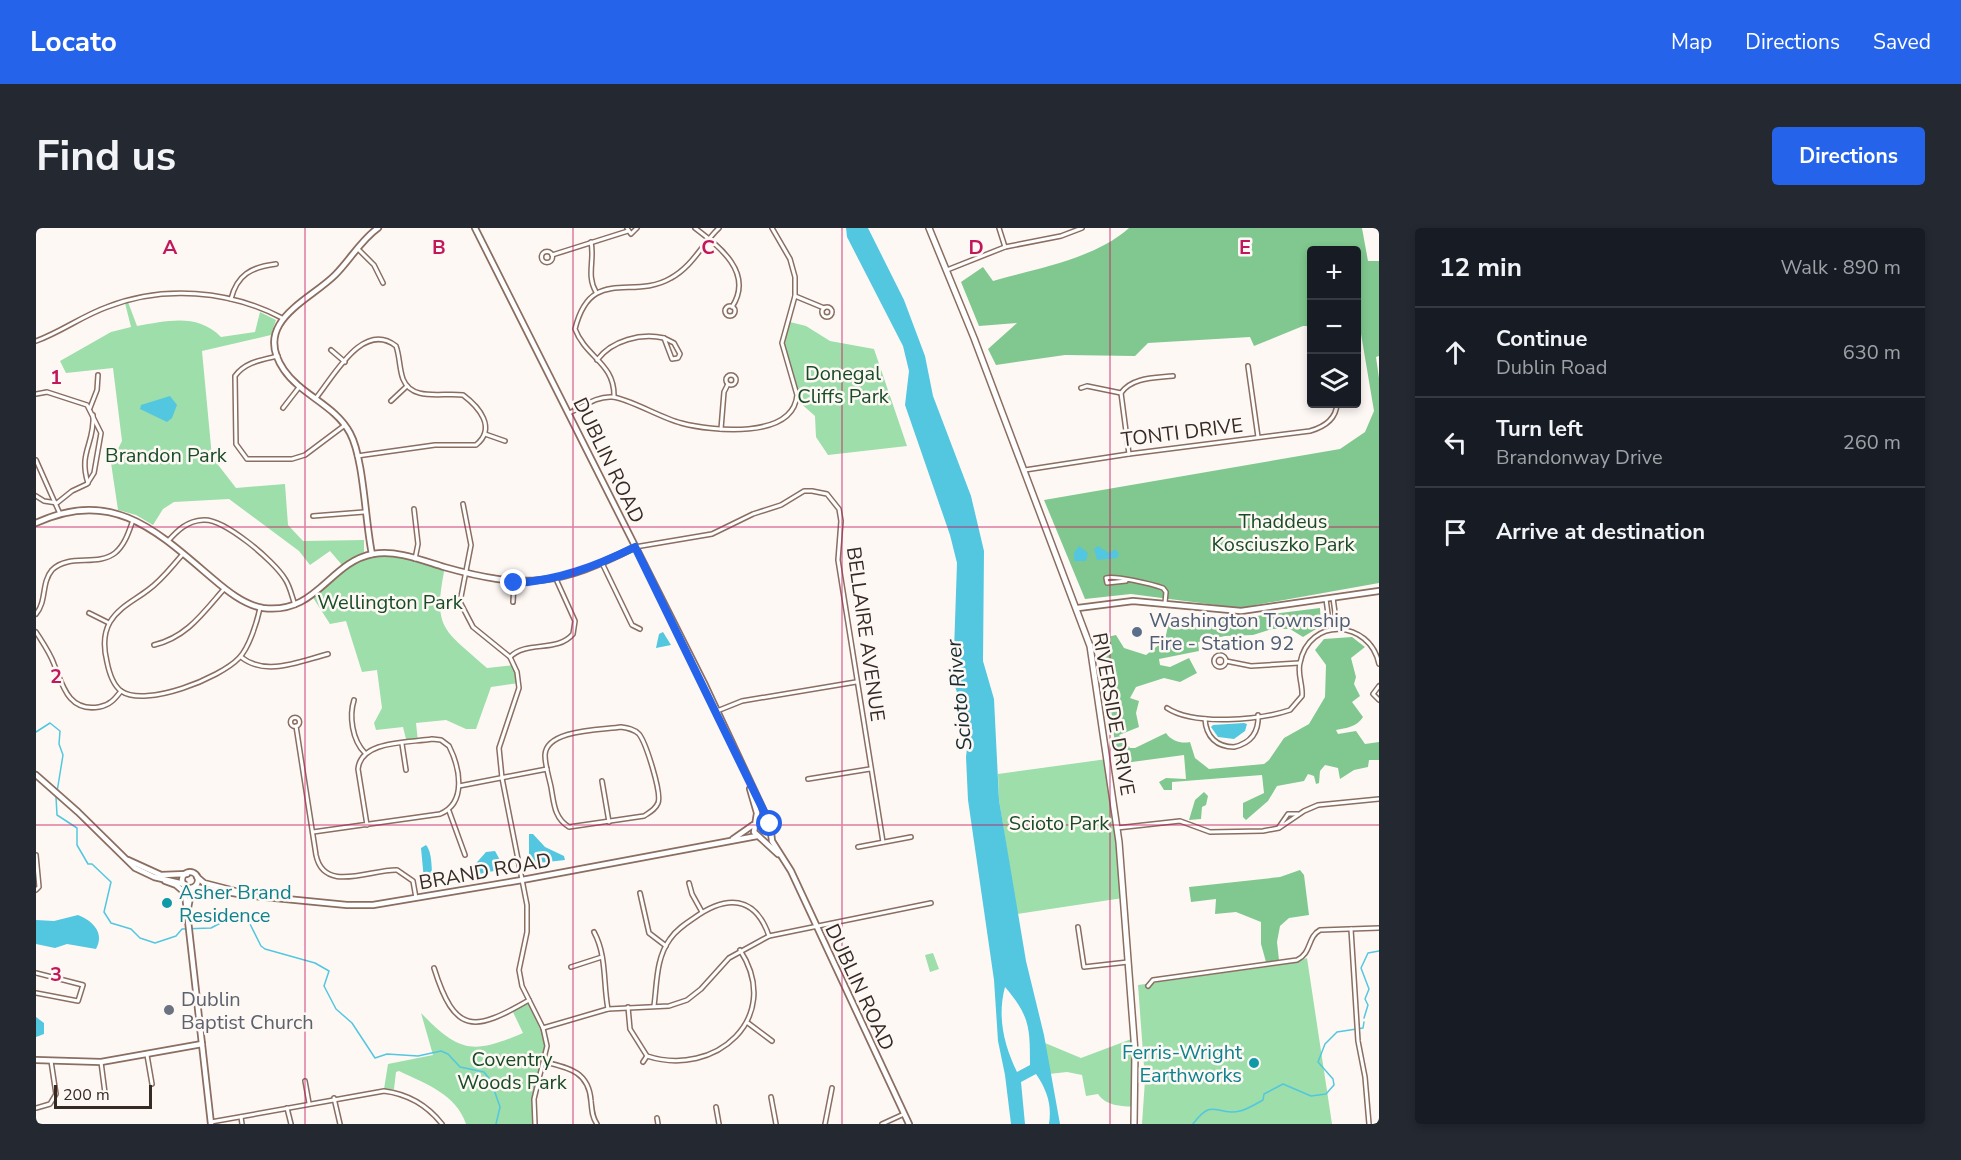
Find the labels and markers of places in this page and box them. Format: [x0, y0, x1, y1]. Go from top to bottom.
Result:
place label: Washington Township Fire - Station 92 [1149, 607, 1351, 657]
marker: Washington Township Fire - Station 92 [1130, 625, 1144, 639]
place label: Asher Brand Residence [179, 879, 292, 929]
marker: Asher Brand Residence [160, 896, 174, 910]
place label: Dublin Baptist Church [181, 986, 314, 1036]
marker: Dublin Baptist Church [162, 1003, 176, 1017]
place label: Ferris-Wright Earthworks [1122, 1039, 1243, 1089]
marker: Ferris-Wright Earthworks [1247, 1056, 1261, 1070]

